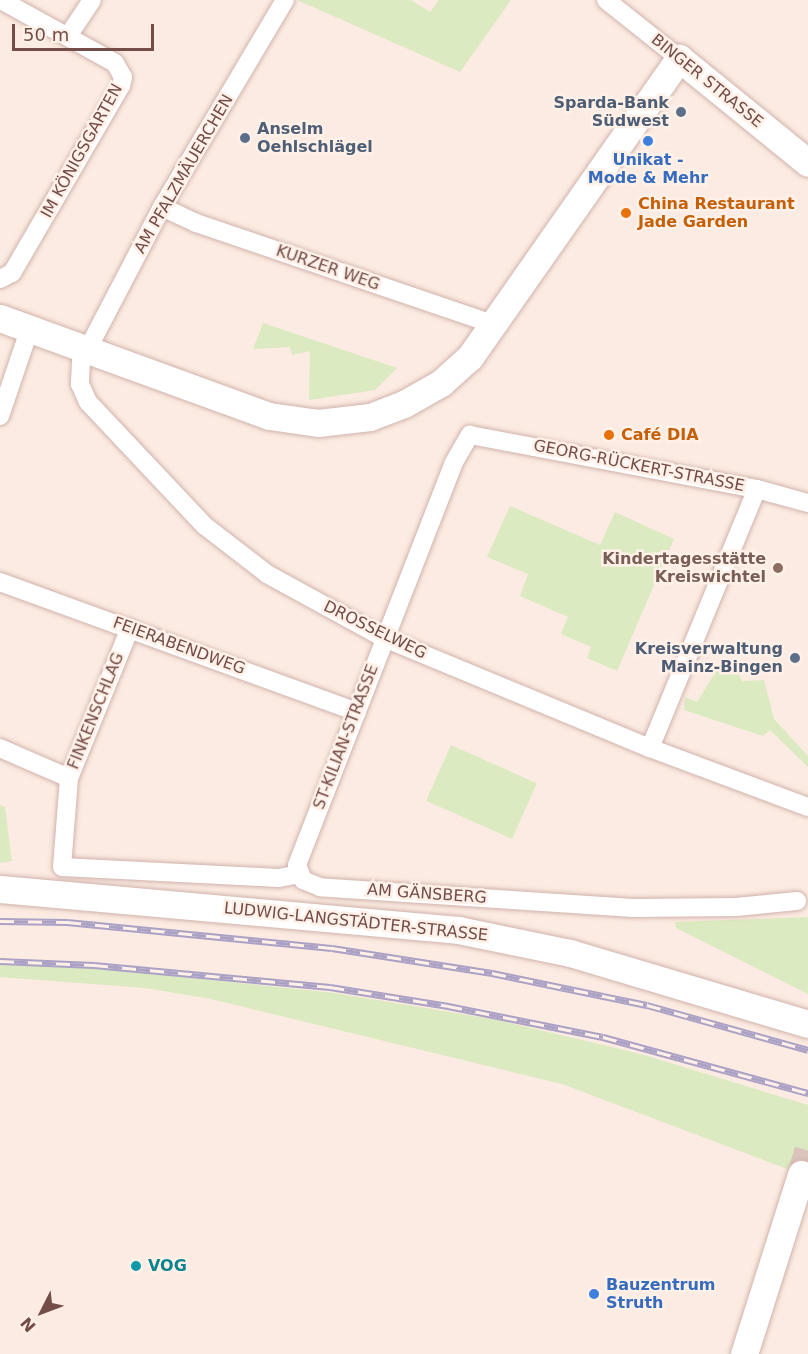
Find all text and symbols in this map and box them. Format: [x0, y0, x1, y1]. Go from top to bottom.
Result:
scale bar [15, 12, 158, 50]
text: 50 m [23, 24, 69, 45]
street label: BINGER STRASSE [647, 30, 767, 132]
street label: IM KÖNIGSGARTEN [37, 81, 127, 221]
street label: AM PFALZMÄUERCHEN [131, 91, 237, 257]
place label: Sparda-Bank Südwest [553, 93, 669, 131]
marker: Sparda-Bank Südwest [674, 105, 688, 119]
place label: Anselm Oehlschlägel [257, 119, 373, 157]
marker: Anselm Oehlschlägel [238, 131, 252, 145]
marker: Unikat - Mode & Mehr [641, 134, 655, 148]
place label: Unikat - Mode & Mehr [588, 150, 708, 188]
place label: China Restaurant Jade Garden [638, 194, 795, 232]
marker: China Restaurant Jade Garden [619, 206, 633, 220]
street label: KURZER WEG [274, 241, 382, 295]
place label: Café DIA [621, 425, 699, 445]
marker: Café DIA [602, 428, 616, 442]
street label: GEORG-RÜCKERT-STRASSE [532, 436, 746, 496]
place label: Kindertagesstätte Kreiswichtel [602, 549, 766, 587]
marker: Kindertagesstätte Kreiswichtel [771, 561, 785, 575]
street label: DROSSELWEG [320, 597, 430, 663]
street label: FEIERABENDWEG [110, 613, 248, 679]
place label: Kreisverwaltung Mainz-Bingen [635, 639, 783, 677]
street label: FINKENSCHLAG [64, 650, 128, 772]
marker: Kreisverwaltung Mainz-Bingen [788, 651, 802, 665]
street label: ST-KILIAN-STRASSE [310, 662, 382, 812]
street label: AM GÄNSBERG [367, 880, 487, 908]
street label: LUDWIG-LANGSTÄDTER-STRASSE [223, 899, 489, 945]
place label: VOG [148, 1256, 187, 1276]
marker: VOG [129, 1259, 143, 1273]
place label: Bauzentrum Struth [606, 1275, 716, 1313]
north arrow [12, 1282, 72, 1342]
marker: Bauzentrum Struth [587, 1287, 601, 1301]
text: N [17, 1313, 40, 1336]

